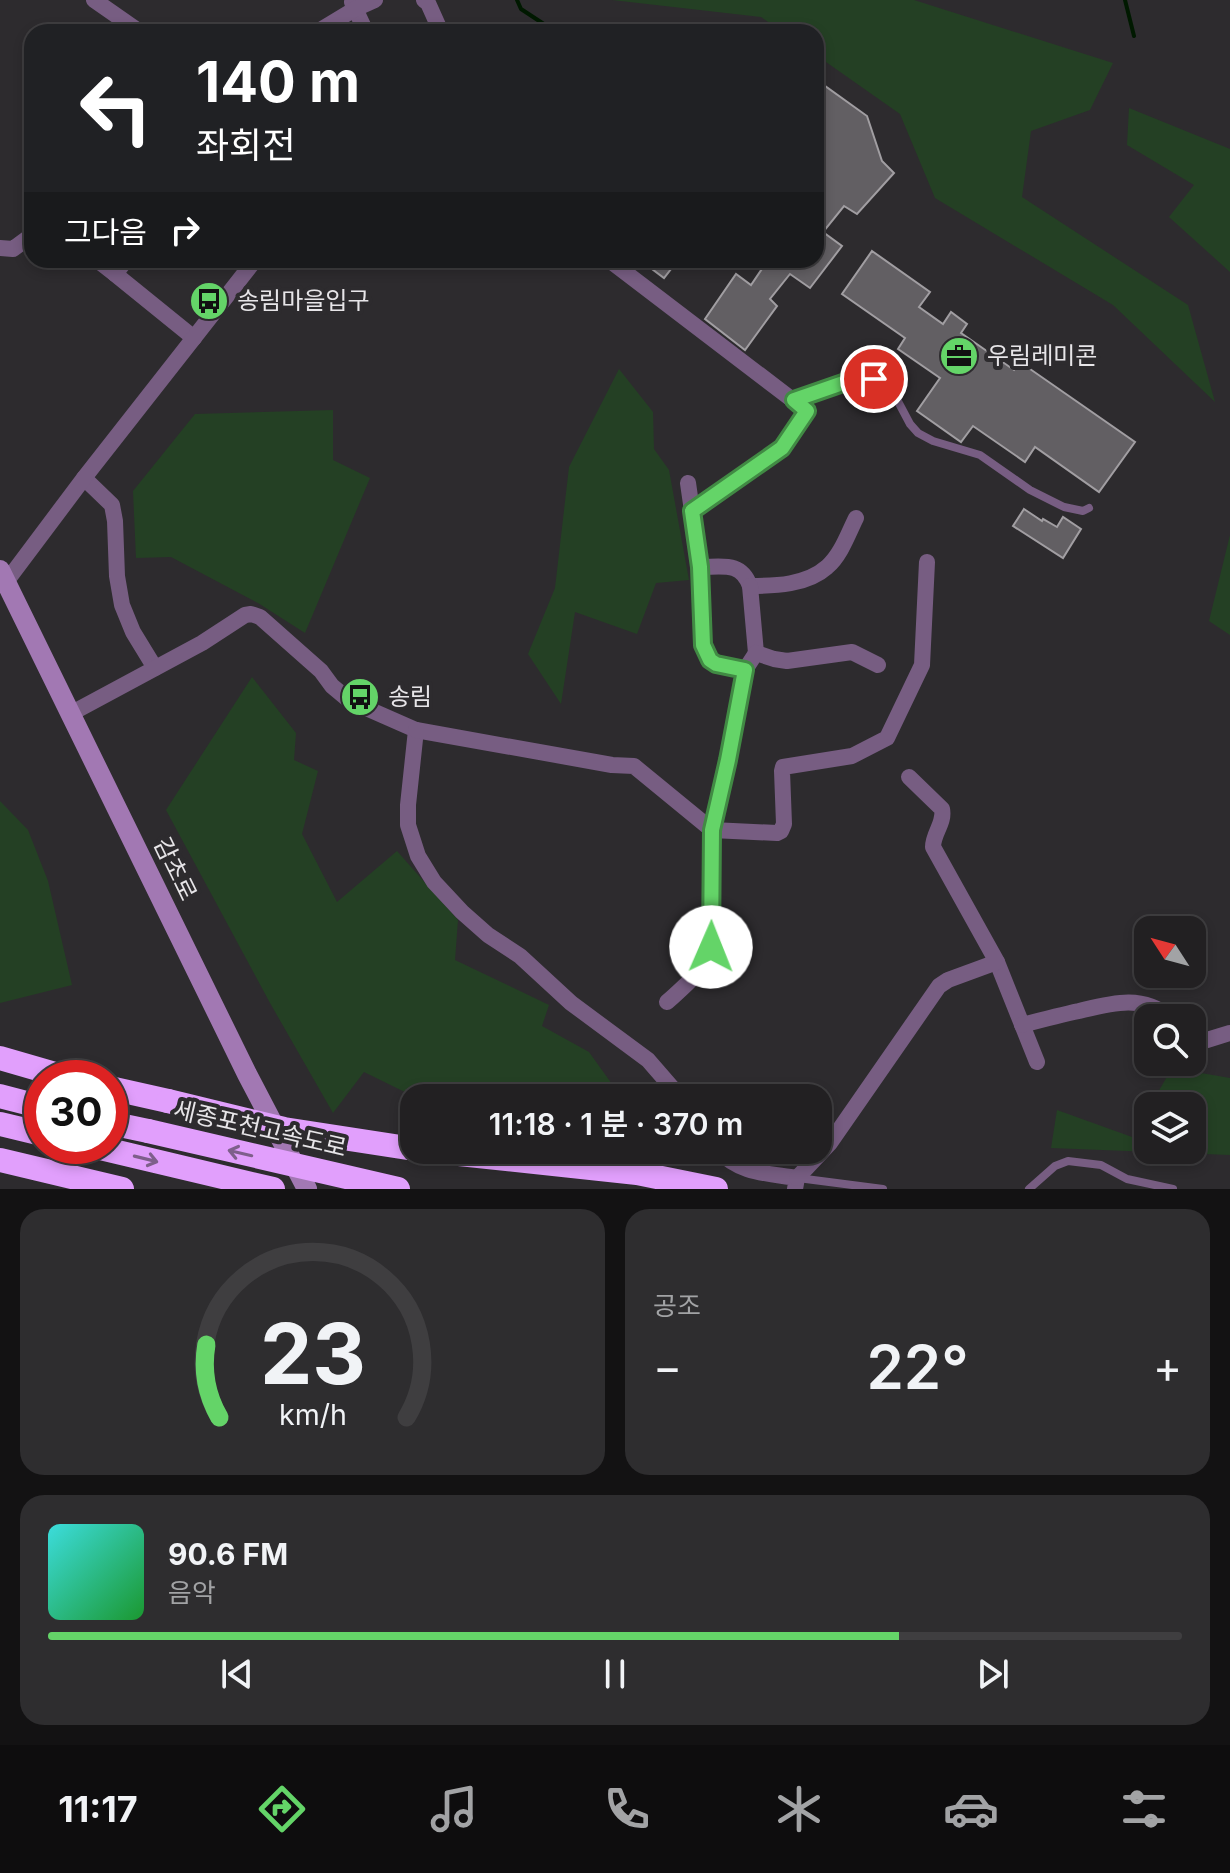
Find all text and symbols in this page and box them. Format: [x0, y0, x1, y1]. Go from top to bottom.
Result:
text: 140 m [196, 48, 360, 116]
icon: left [64, 56, 168, 160]
text: 좌회전 [196, 123, 295, 167]
icon: right [163, 208, 207, 252]
text: 그다음 [64, 214, 147, 250]
bus stop icon: 송림마을입구 [188, 280, 230, 322]
place label: 송림마을입구 [237, 286, 369, 315]
office icon: 우림레미콘 [938, 335, 980, 377]
place label: 우림레미콘 [987, 341, 1097, 370]
pin [840, 345, 908, 413]
icon: arrive [852, 357, 896, 401]
bus stop icon: 송림 [339, 676, 381, 718]
place label: 송림 [388, 682, 432, 711]
street label: 감초로 [148, 833, 203, 905]
position arrow [669, 905, 753, 989]
north arrow [1134, 916, 1206, 988]
map controls [1134, 916, 1206, 1164]
button: search [1134, 1004, 1206, 1076]
speed limit sign: 30 [24, 1060, 128, 1164]
button: layers [1134, 1092, 1206, 1164]
street label: 세종포천고속도로 [171, 1095, 349, 1163]
text: 11:18 · 1 분 · 370 m [489, 1106, 743, 1142]
one-way arrow [228, 1145, 253, 1160]
one-way arrow [132, 1152, 158, 1167]
text: 공조 [653, 1290, 701, 1321]
text: 23 [259, 1303, 366, 1404]
text: 22° [866, 1331, 969, 1403]
text: − [653, 1340, 682, 1394]
text: + [1153, 1340, 1182, 1394]
text: km/h [279, 1397, 346, 1432]
text: 90.6 FM [168, 1536, 288, 1572]
text: 음악 [168, 1577, 216, 1608]
icon: previous [215, 1652, 259, 1696]
icon: pause [593, 1652, 637, 1696]
icon: next [971, 1652, 1015, 1696]
icon: directions [254, 1781, 310, 1837]
icon: music [426, 1781, 482, 1837]
icon: phone [599, 1781, 655, 1837]
icon: climate [771, 1781, 827, 1837]
icon: car [943, 1781, 999, 1837]
icon: filters [1116, 1781, 1172, 1837]
text: 11:17 [58, 1787, 138, 1831]

